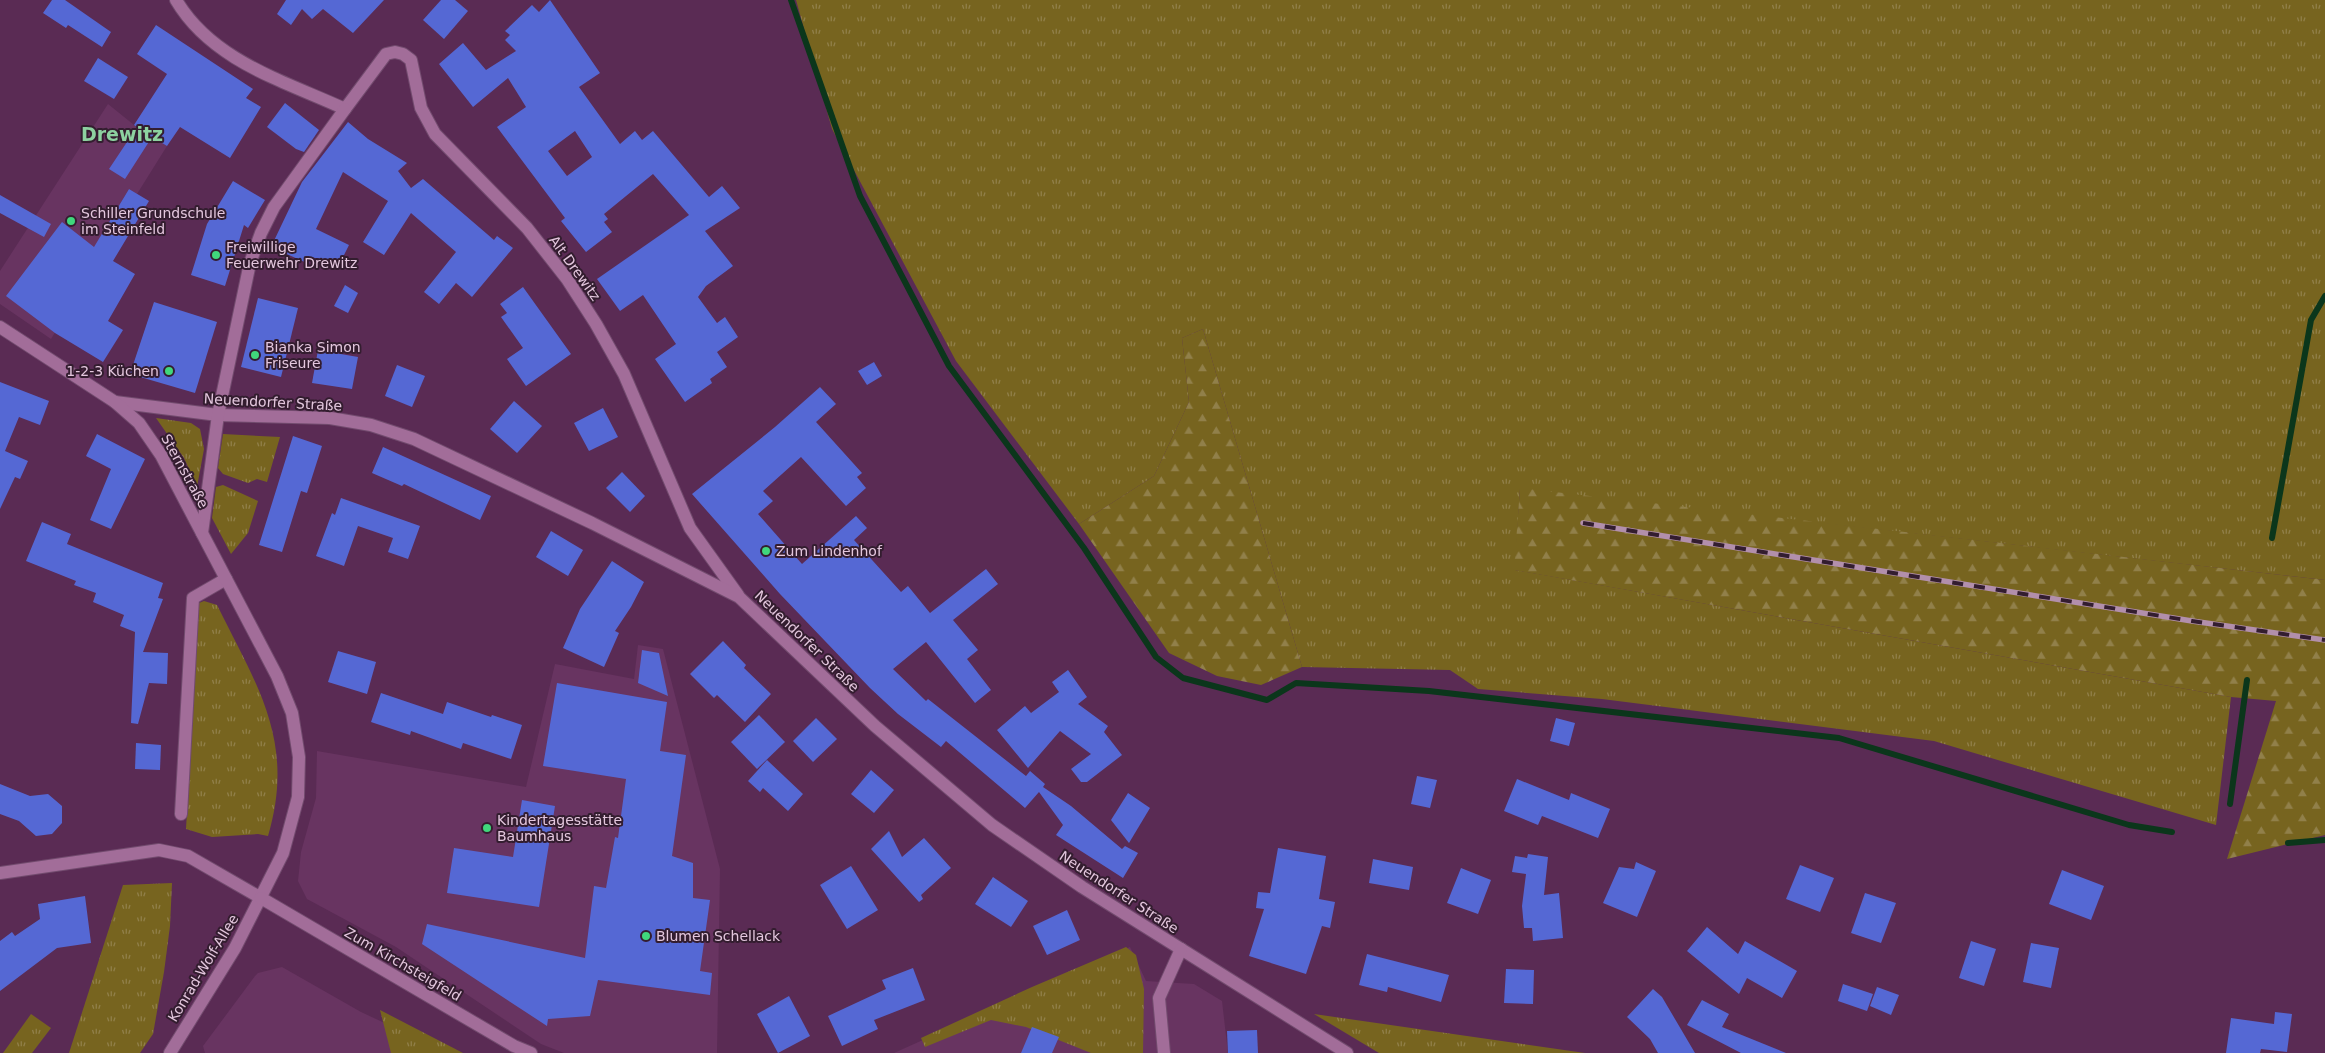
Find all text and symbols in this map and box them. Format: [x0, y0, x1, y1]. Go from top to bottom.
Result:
district label: Drewitz [81, 123, 163, 145]
place label: Schiller Grundschule im Steinfeld [81, 205, 225, 237]
marker: Schiller Grundschule im Steinfeld [65, 215, 77, 227]
street label: Alt Drewitz [546, 232, 604, 304]
place label: Freiwillige Feuerwehr Drewitz [226, 239, 357, 271]
marker: Freiwillige Feuerwehr Drewitz [210, 249, 222, 261]
place label: Bianka Simon Friseure [265, 339, 361, 371]
marker: Bianka Simon Friseure [249, 349, 261, 361]
place label: 1-2-3 Küchen [66, 363, 159, 379]
marker: 1-2-3 Küchen [163, 365, 175, 377]
street label: Neuendorfer Straße [203, 390, 343, 414]
street label: Sternstraße [158, 431, 212, 511]
place label: Zum Lindenhof [776, 543, 883, 559]
marker: Zum Lindenhof [760, 545, 772, 557]
street label: Neuendorfer Straße [752, 587, 862, 695]
place label: Kindertagesstätte Baumhaus [497, 812, 622, 844]
marker: Kindertagesstätte Baumhaus [481, 822, 493, 834]
street label: Neuendorfer Straße [1057, 848, 1181, 936]
street label: Konrad-Wolf-Allee [165, 911, 241, 1025]
street label: Zum Kirchsteigfeld [342, 924, 464, 1004]
place label: Blumen Schellack [656, 928, 781, 944]
marker: Blumen Schellack [640, 930, 652, 942]

